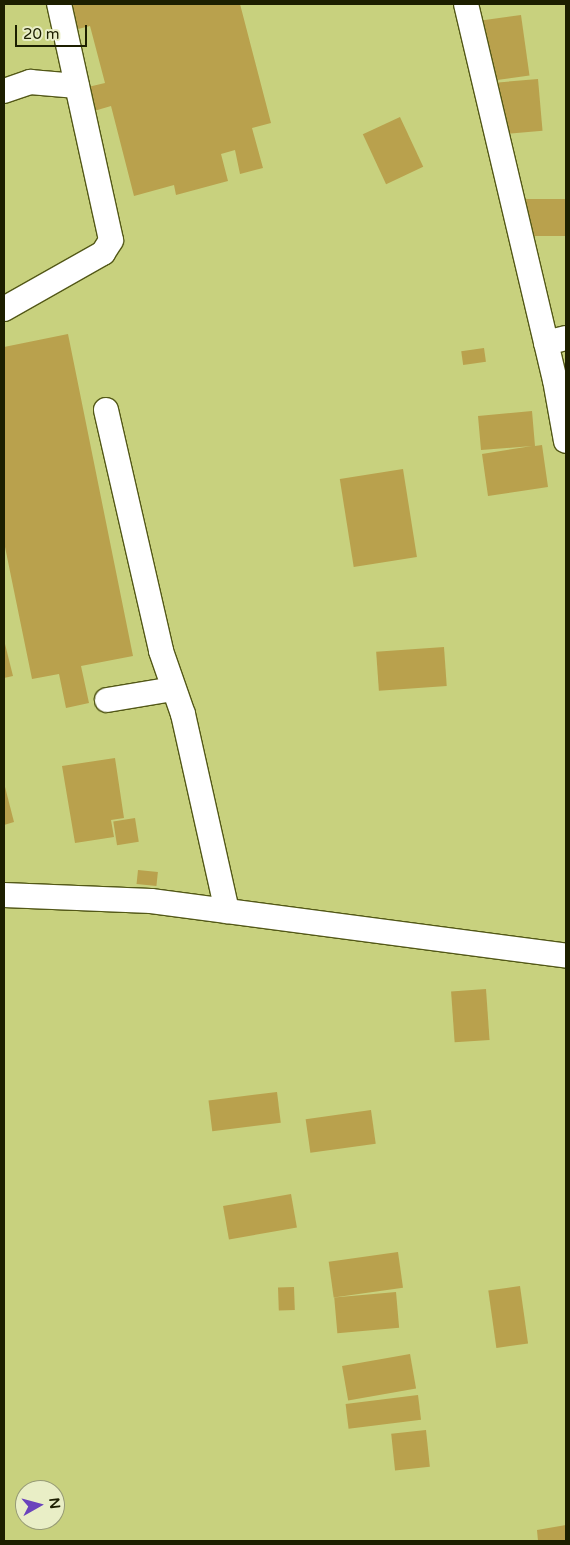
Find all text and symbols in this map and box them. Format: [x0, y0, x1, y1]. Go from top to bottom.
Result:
scale bar [18, 15, 90, 47]
text: 20 m [23, 25, 60, 43]
north arrow [15, 1480, 65, 1530]
text: N [45, 1497, 64, 1510]

